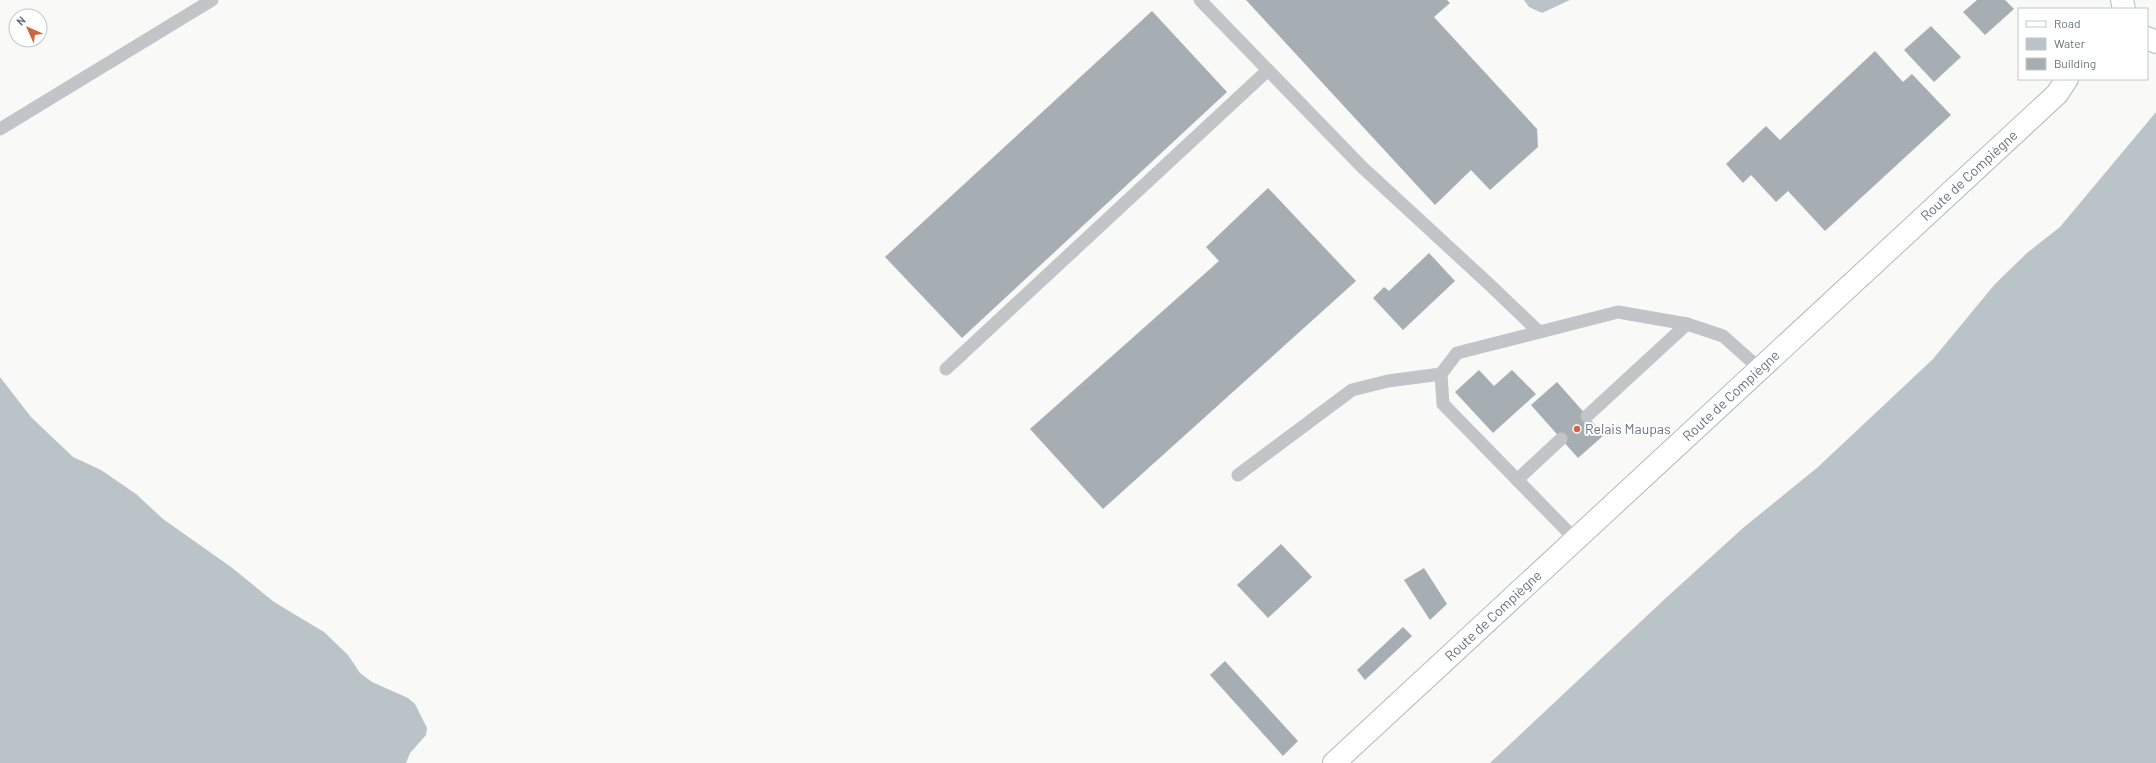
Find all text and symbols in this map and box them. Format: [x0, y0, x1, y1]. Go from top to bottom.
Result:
north arrow [8, 8, 48, 48]
legend [2018, 8, 2148, 80]
text: N [13, 13, 28, 28]
text: Road [2054, 16, 2081, 30]
text: Water [2054, 36, 2086, 50]
text: Building [2054, 56, 2096, 70]
street label: Route de Compiègne [1917, 126, 2020, 224]
street label: Route de Compiègne [1679, 346, 1783, 444]
place label: Relais Maupas [1585, 420, 1671, 437]
marker: Relais Maupas [1572, 424, 1582, 434]
street label: Route de Compiègne [1441, 566, 1545, 664]

